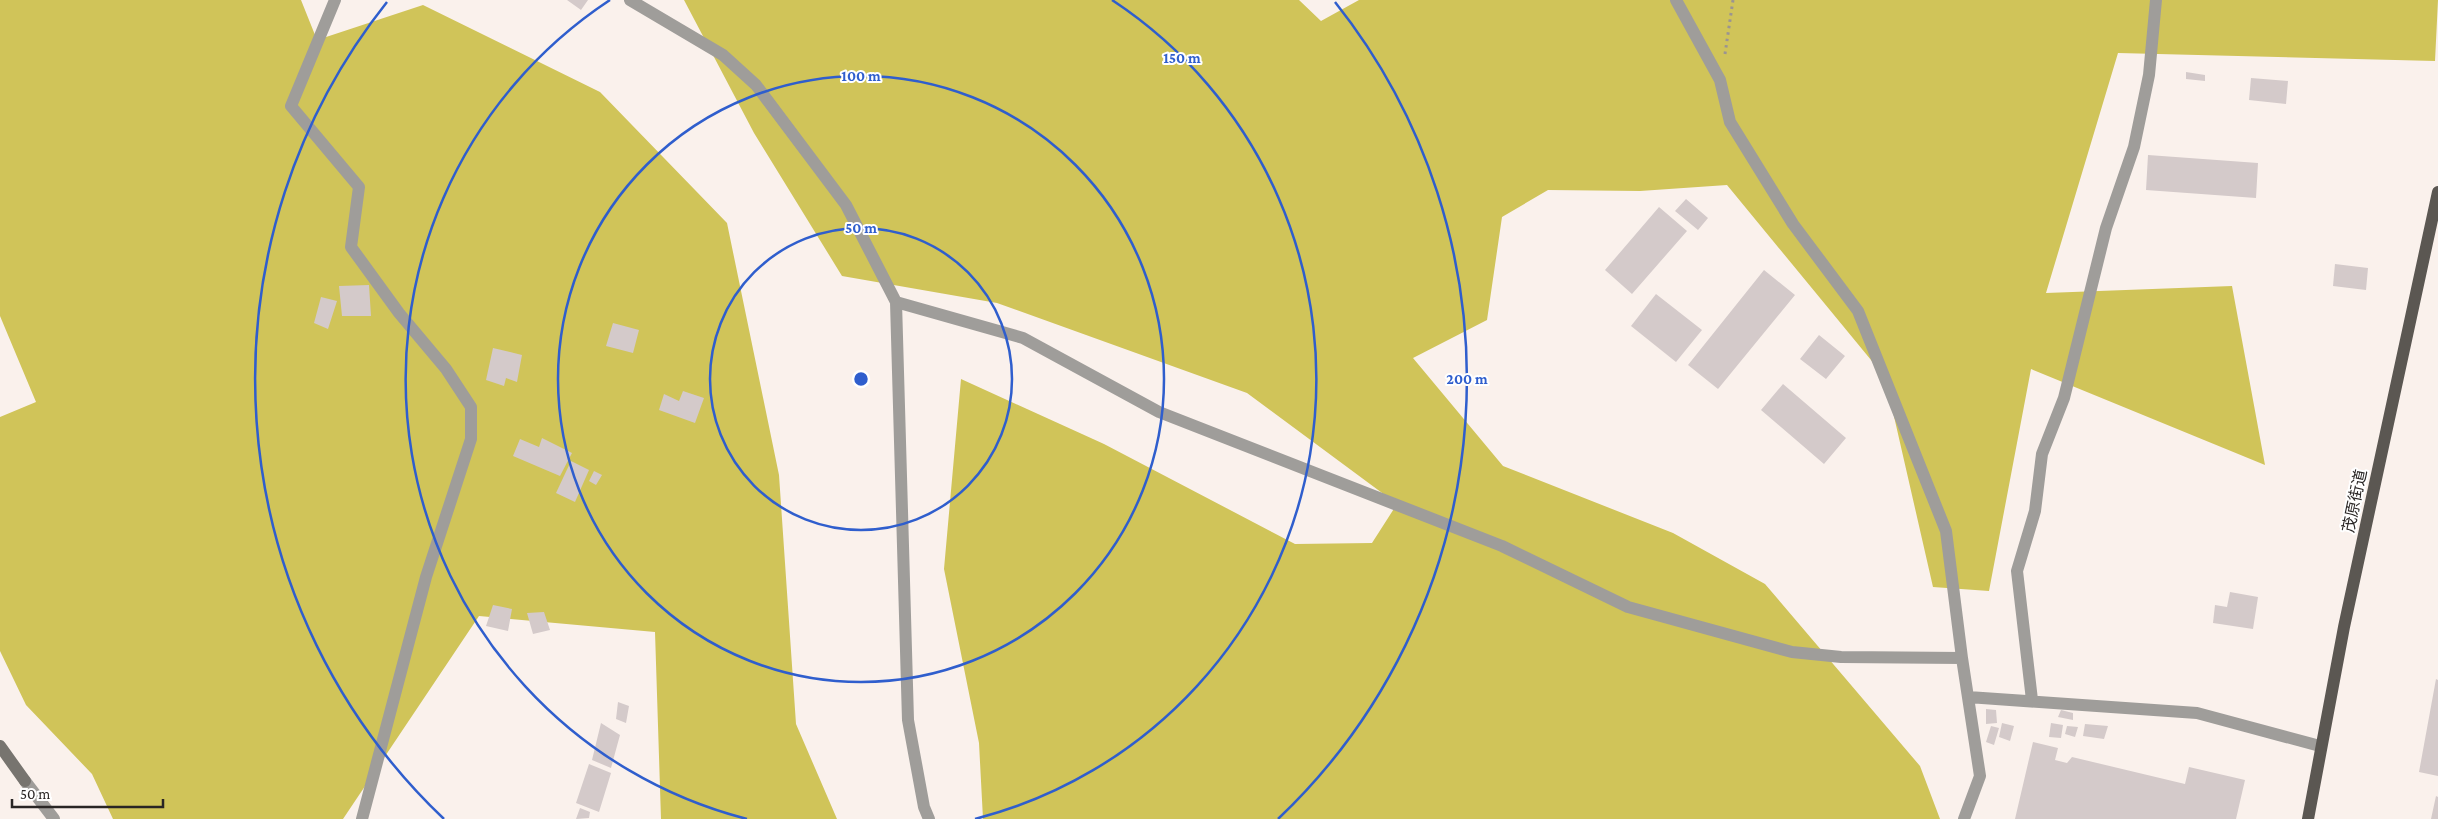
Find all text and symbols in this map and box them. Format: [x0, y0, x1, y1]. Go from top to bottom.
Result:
text: 150 m [1163, 50, 1201, 66]
text: 100 m [841, 68, 881, 84]
text: 50 m [845, 220, 877, 236]
centre of rings [852, 370, 870, 388]
text: 200 m [1446, 371, 1488, 387]
street label: 茂原街道 [2340, 468, 2369, 534]
scale bar [12, 776, 164, 808]
text: 50 m [20, 786, 50, 802]

